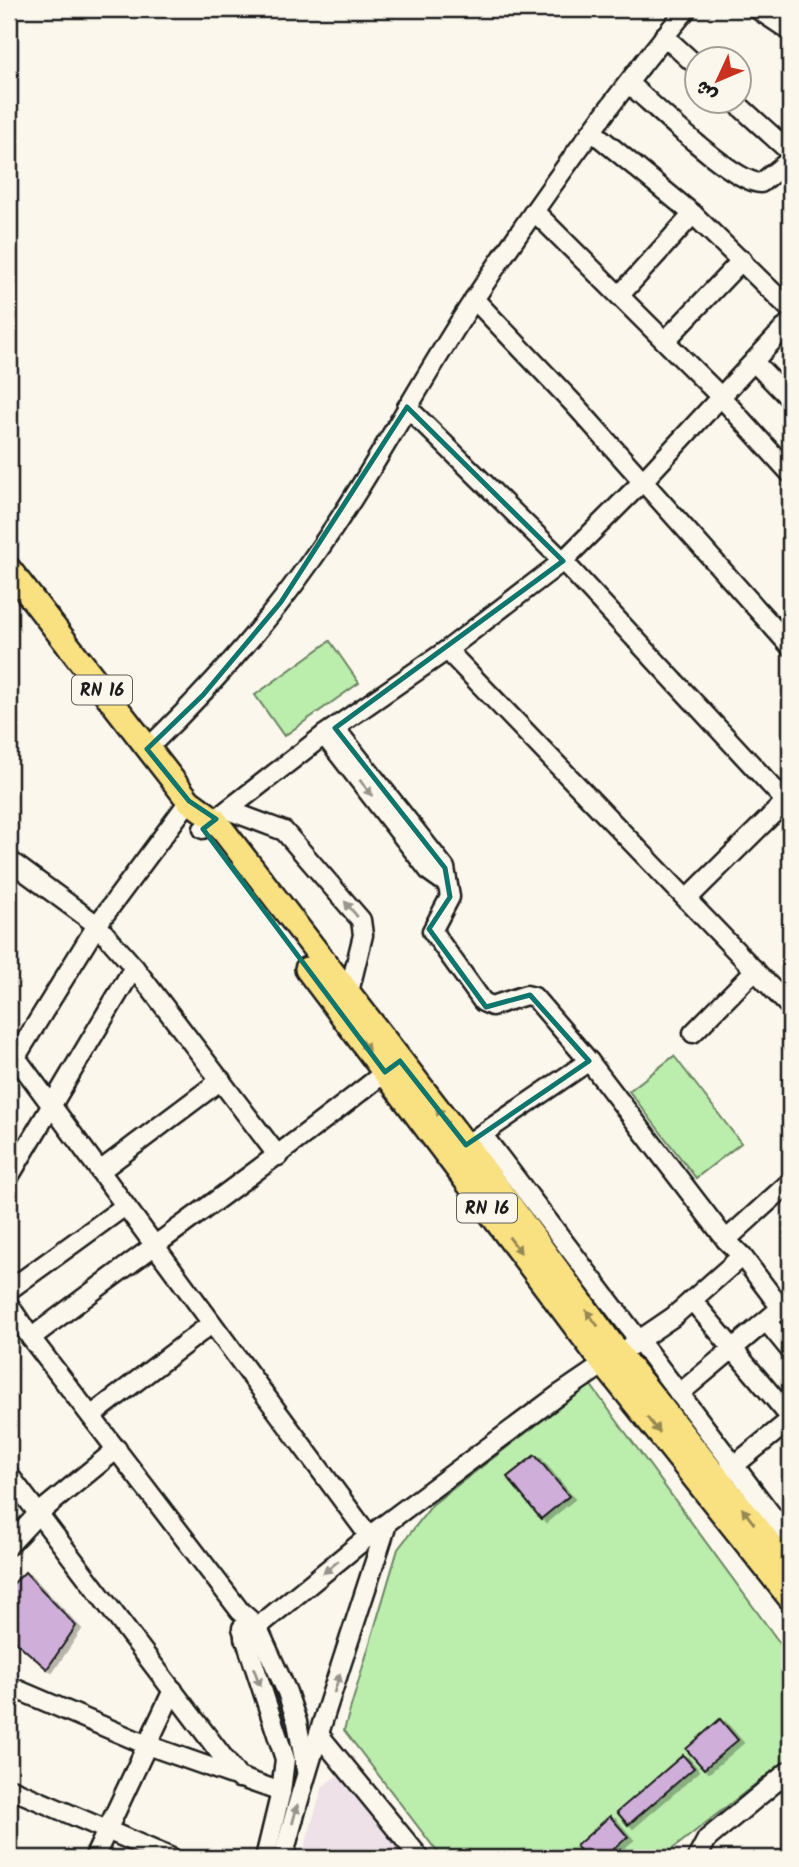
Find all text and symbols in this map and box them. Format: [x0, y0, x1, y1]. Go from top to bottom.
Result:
north arrow [684, 46, 754, 116]
text: ش [689, 72, 725, 108]
road number: RN 16 [72, 676, 132, 704]
one-way arrow [358, 780, 373, 797]
one-way arrow [343, 900, 359, 918]
one-way arrow [356, 1034, 370, 1052]
one-way arrow [435, 1107, 450, 1125]
road number: RN 16 [457, 1194, 517, 1223]
one-way arrow [507, 1236, 521, 1254]
one-way arrow [585, 1309, 599, 1327]
one-way arrow [645, 1417, 660, 1434]
one-way arrow [741, 1507, 756, 1524]
one-way arrow [322, 1559, 339, 1574]
one-way arrow [252, 1666, 263, 1687]
one-way arrow [332, 1672, 343, 1693]
one-way arrow [290, 1803, 301, 1825]

